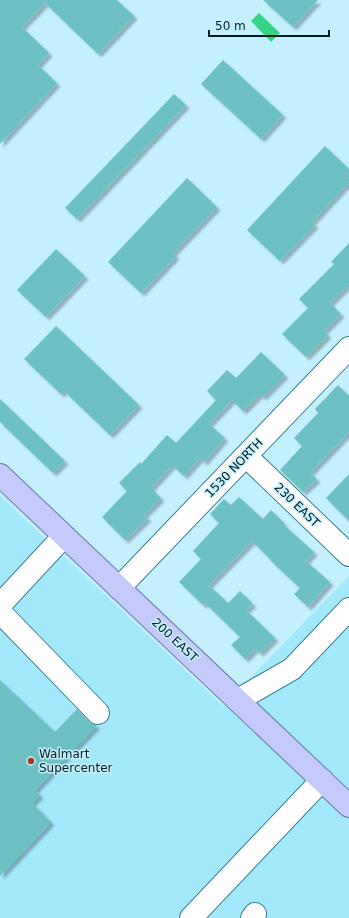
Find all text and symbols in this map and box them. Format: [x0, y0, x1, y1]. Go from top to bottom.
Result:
scale bar [209, 12, 329, 38]
text: 50 m [215, 19, 246, 33]
street label: 1530 NORTH [202, 436, 266, 500]
street label: 230 EAST [271, 480, 323, 530]
street label: 200 EAST [149, 615, 201, 665]
place label: Walmart Supercenter [39, 747, 113, 775]
marker: Walmart Supercenter [26, 756, 36, 766]

